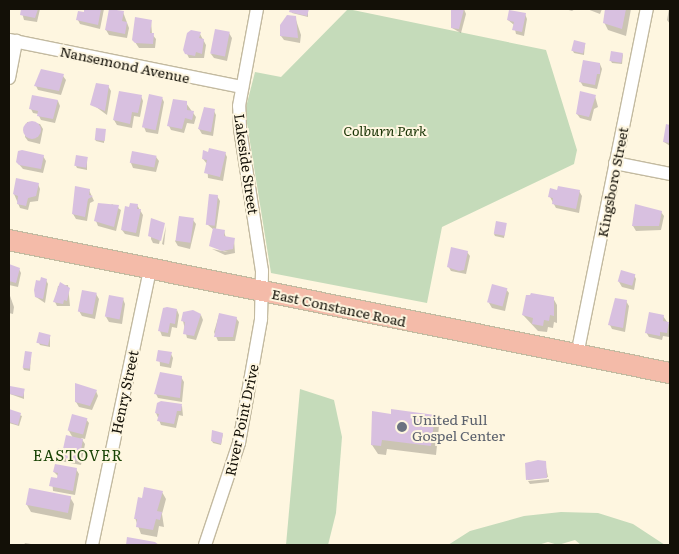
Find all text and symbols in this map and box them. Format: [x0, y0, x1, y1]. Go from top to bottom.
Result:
street label: Nansemond Avenue [59, 42, 191, 86]
street label: Lakeside Street [232, 113, 262, 215]
park label: Colburn Park [343, 122, 427, 138]
street label: Kingsboro Street [593, 125, 631, 239]
street label: East Constance Road [270, 285, 408, 329]
street label: Henry Street [107, 348, 141, 436]
street label: River Point Drive [221, 362, 261, 478]
place label: United Full Gospel Center [412, 411, 505, 444]
marker: United Full Gospel Center [396, 421, 408, 433]
district label: EASTOVER [32, 446, 124, 464]

